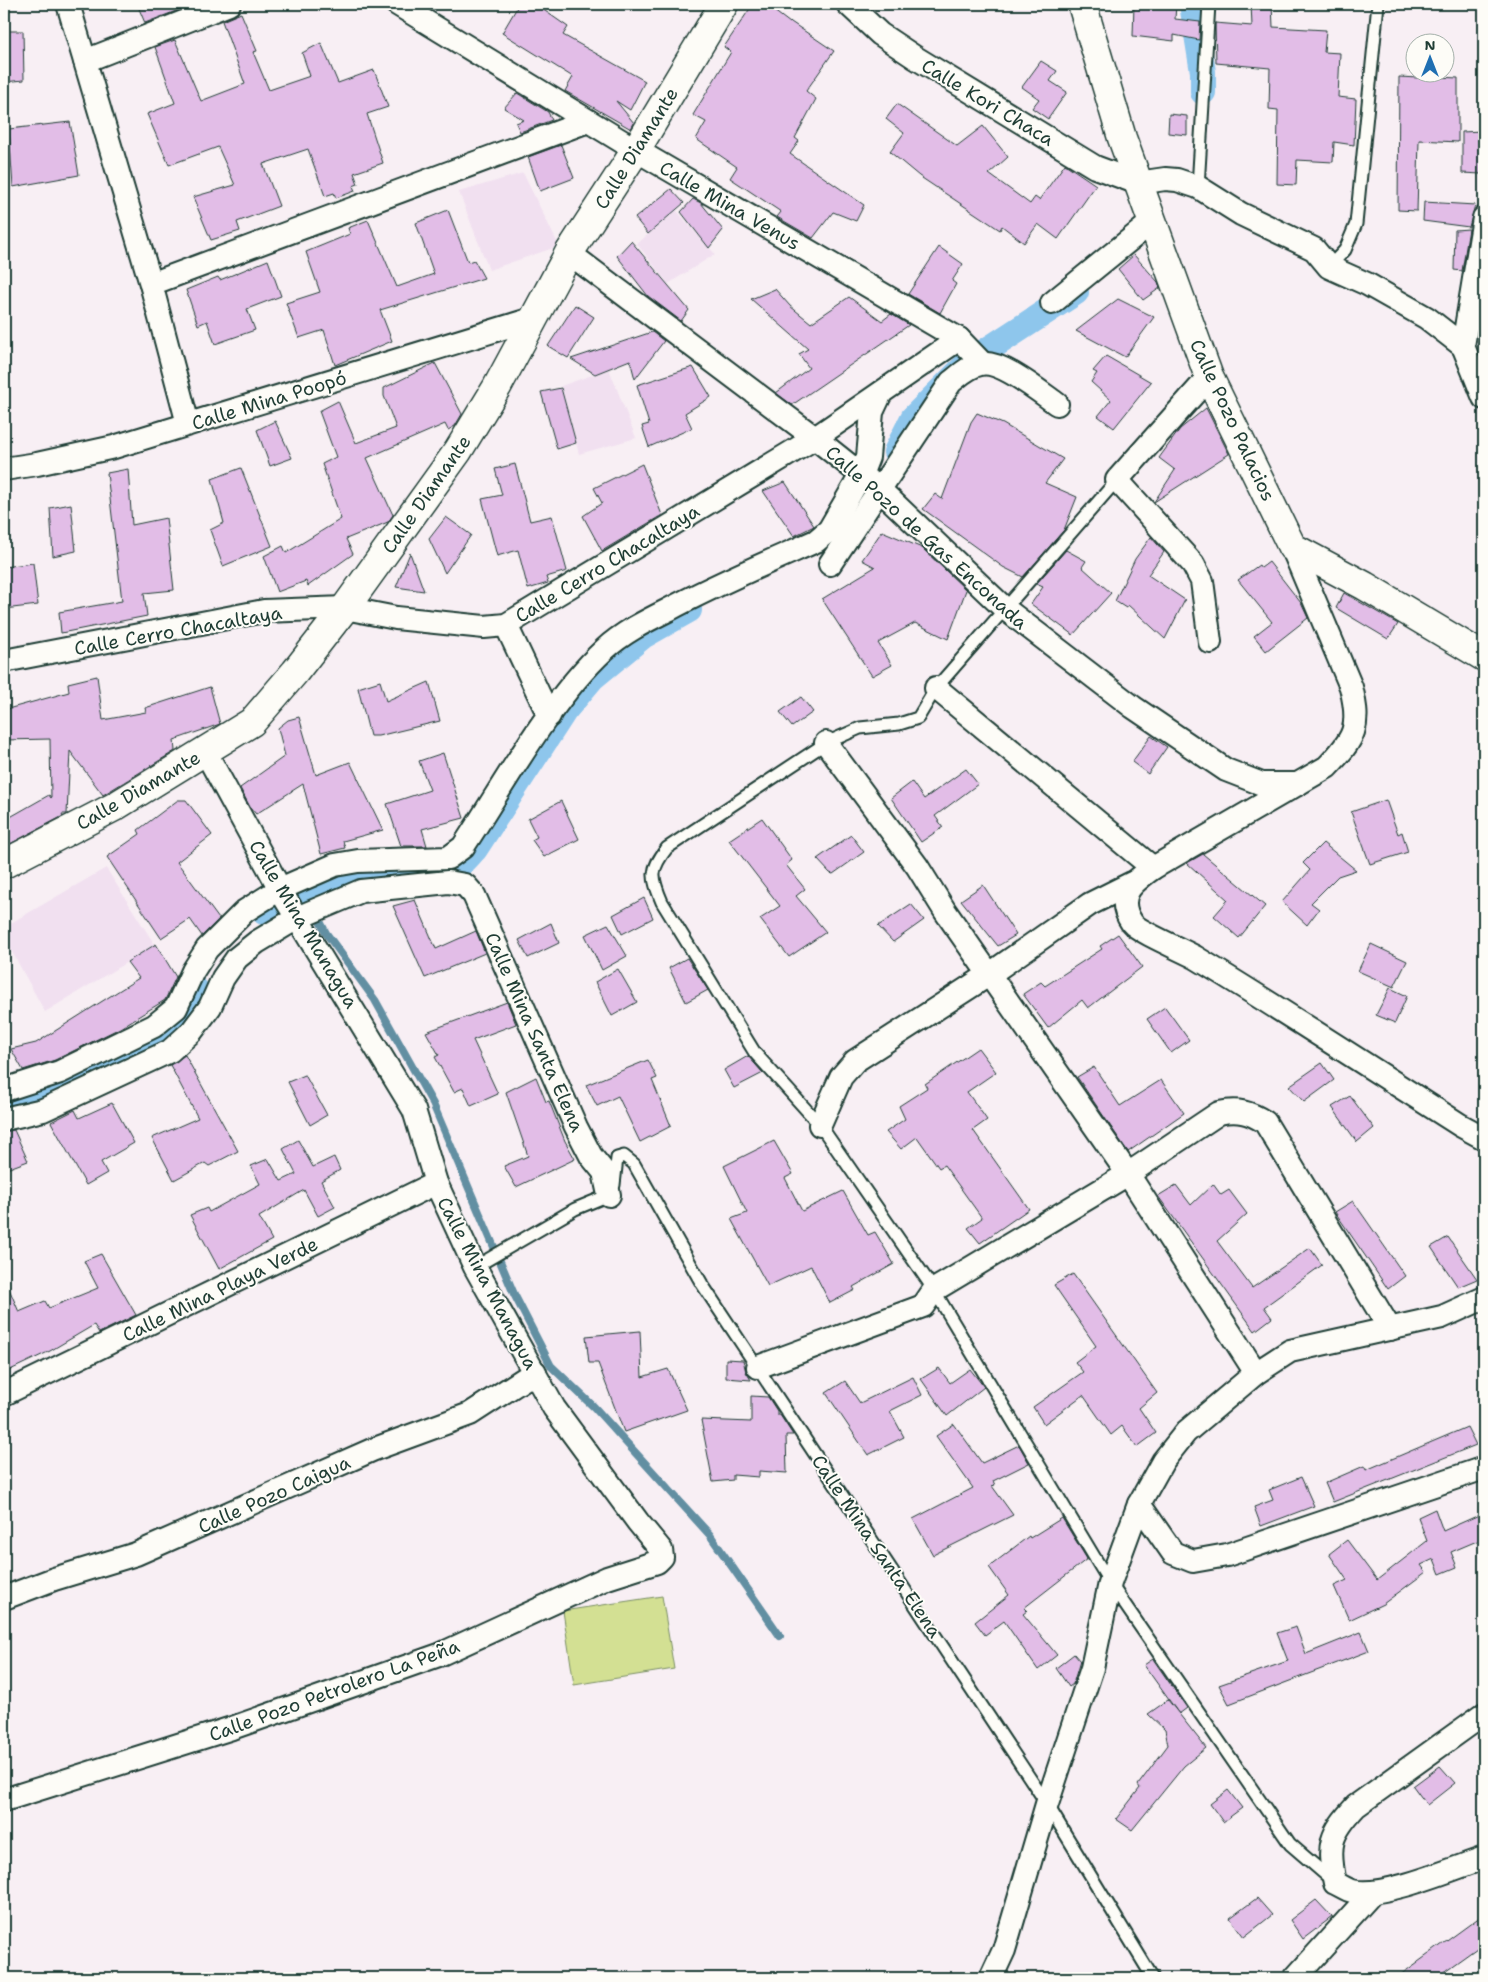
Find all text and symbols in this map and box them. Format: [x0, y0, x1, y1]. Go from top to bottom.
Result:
north arrow [1406, 32, 1456, 82]
text: N [1424, 36, 1436, 54]
street label: Calle Kori Chaca [917, 53, 1059, 152]
street label: Calle Diamante [589, 83, 684, 214]
street label: Calle Mina Venus [655, 155, 805, 256]
street label: Calle Pozo Palacios [1184, 335, 1281, 505]
street label: Calle Mina Poopó [189, 365, 350, 436]
street label: Calle Diamante [376, 430, 477, 558]
street label: Calle Pozo de Gas Enconada [820, 440, 1033, 635]
street label: Calle Cerro Chacaltaya [510, 498, 704, 628]
street label: Calle Cerro Chacaltaya [72, 600, 284, 661]
street label: Calle Diamante [72, 745, 205, 836]
street label: Calle Mina Managua [243, 835, 364, 1013]
street label: Calle Mina Santa Elena [479, 929, 590, 1136]
street label: Calle Mina Managua [431, 1193, 544, 1374]
street label: Calle Mina Playa Verde [118, 1231, 322, 1348]
street label: Calle Pozo Caigua [194, 1450, 354, 1539]
street label: Calle Mina Santa Elena [806, 1450, 947, 1643]
street label: Calle Pozo Petrolero La Peña [206, 1633, 463, 1747]

